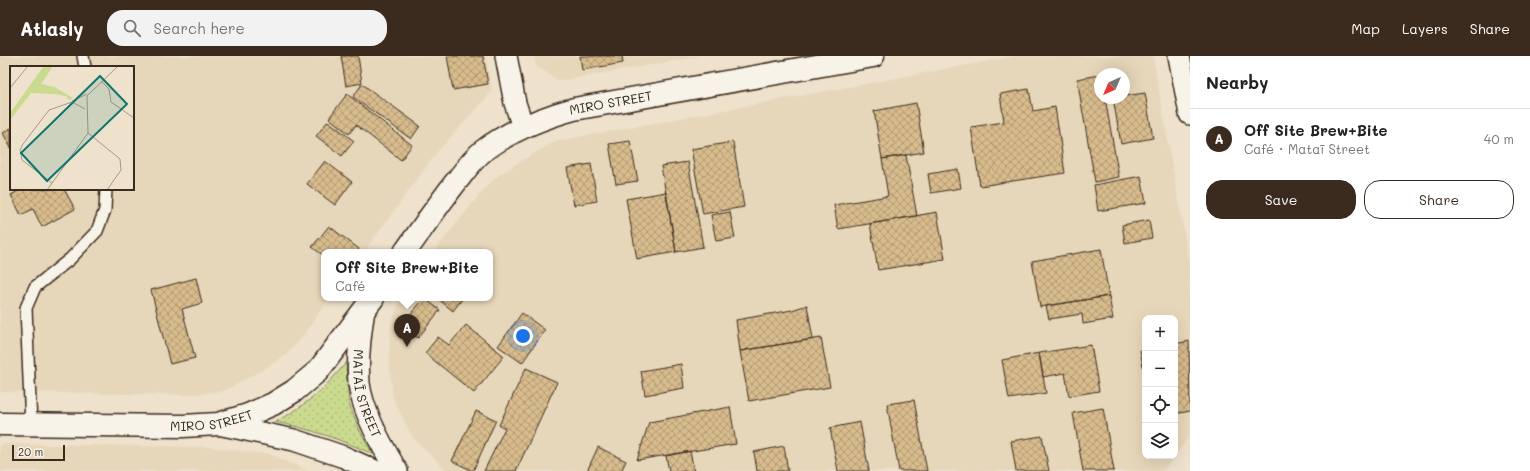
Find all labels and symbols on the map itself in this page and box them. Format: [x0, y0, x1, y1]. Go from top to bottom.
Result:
inset map [10, 66, 134, 190]
north arrow [1094, 68, 1130, 104]
street label: MIRO STREET [568, 86, 654, 118]
pin: A [394, 314, 420, 347]
your location [513, 326, 533, 346]
street label: MATAĪ STREET [350, 349, 386, 440]
street label: MIRO STREET [170, 405, 255, 434]
scale bar [12, 443, 65, 462]

